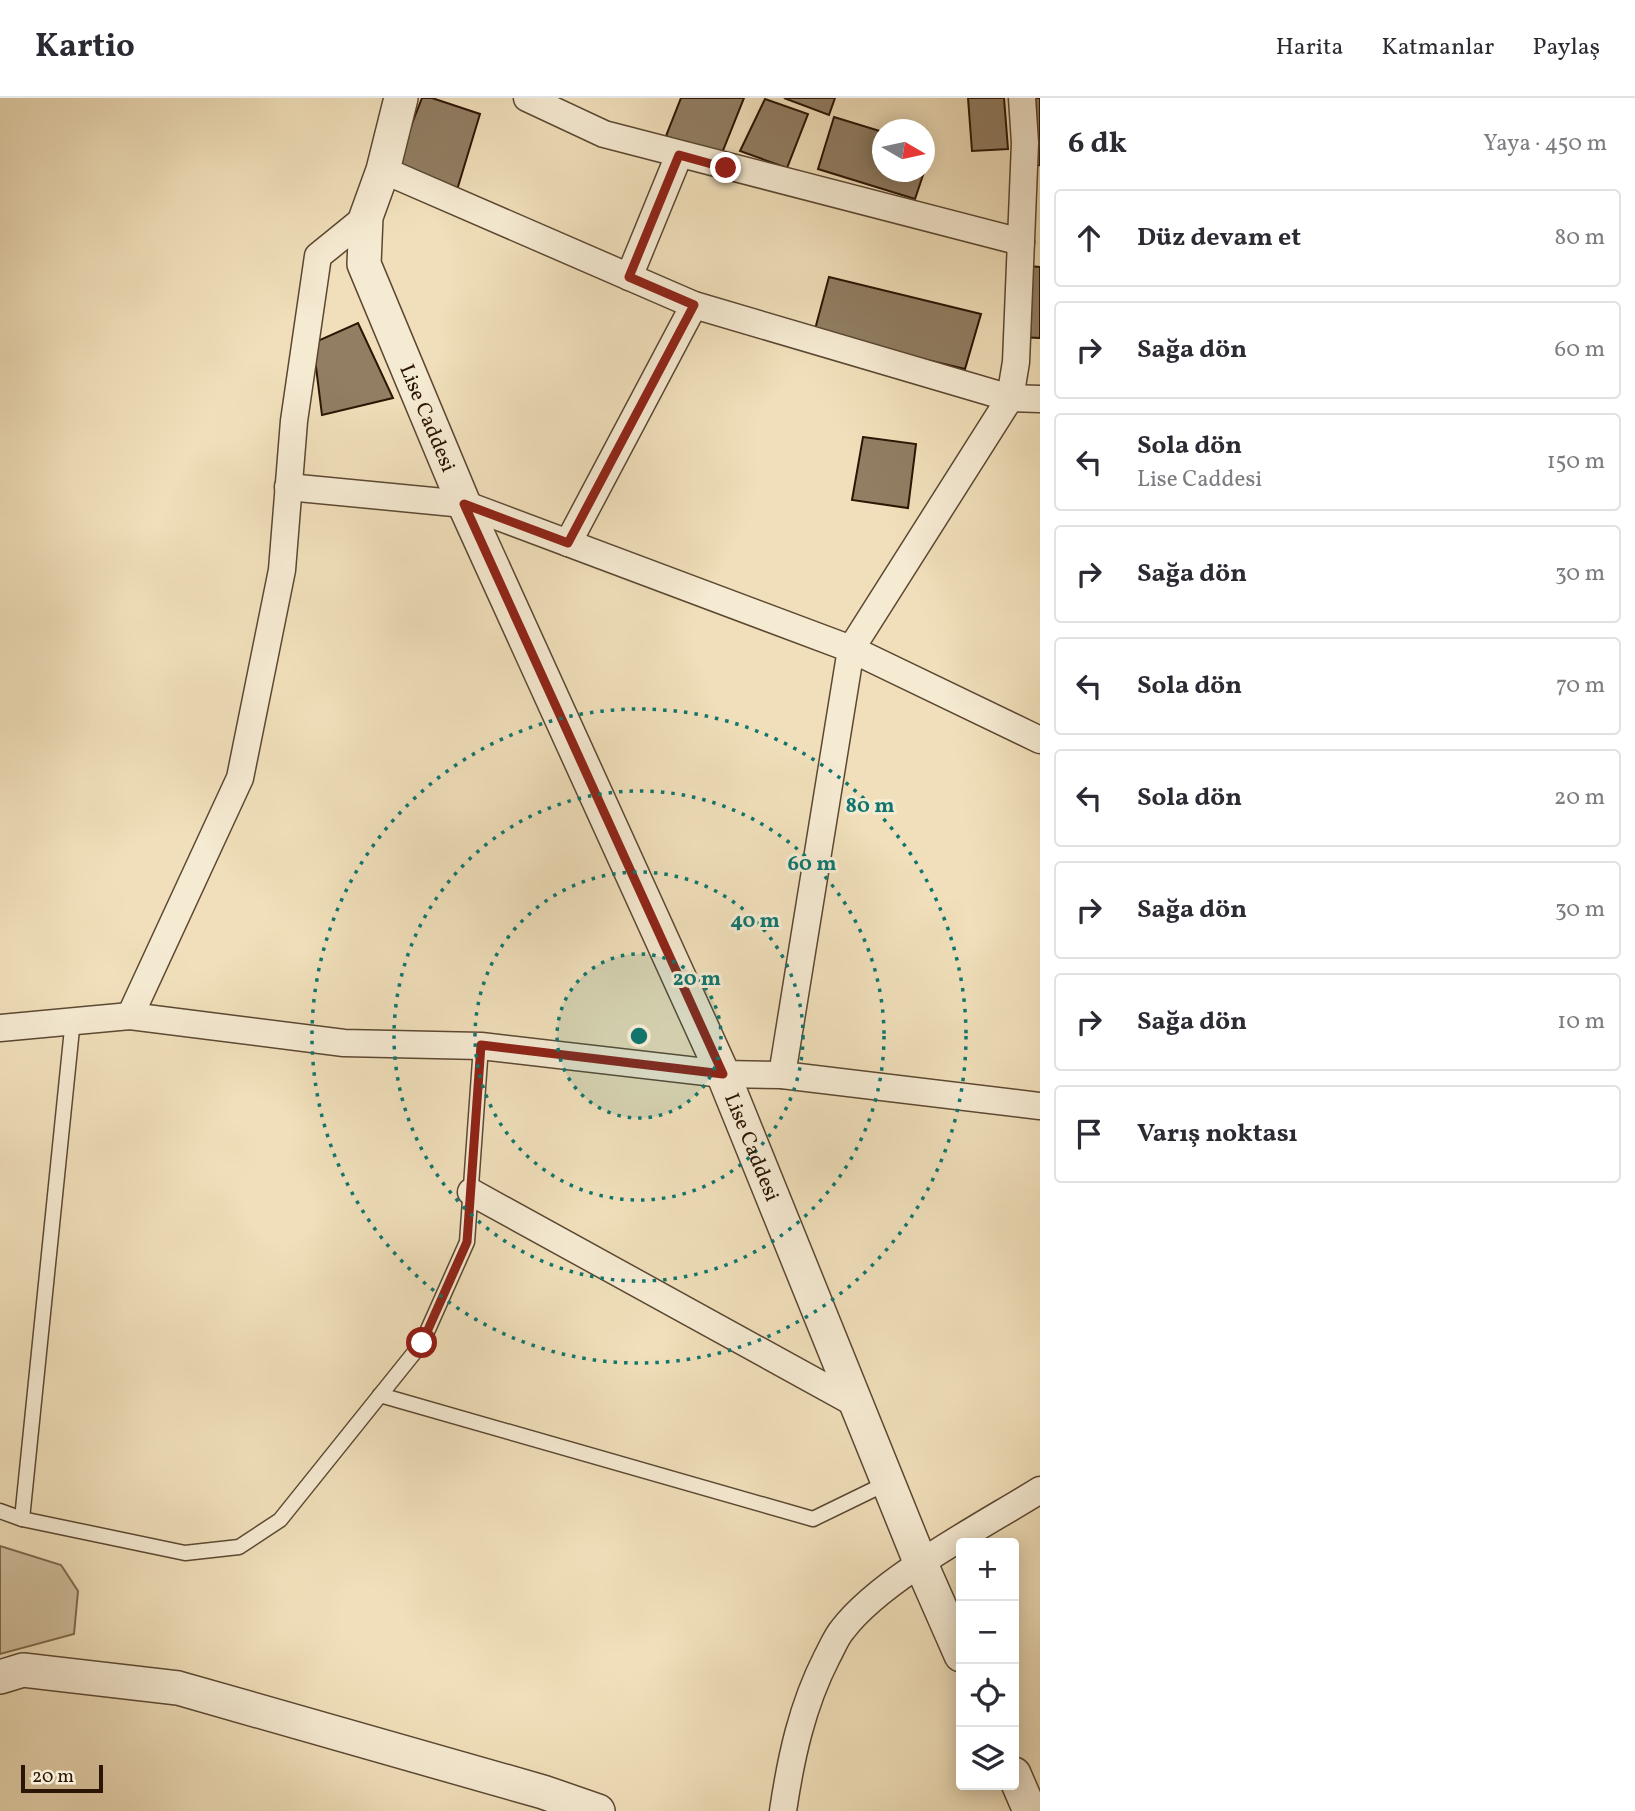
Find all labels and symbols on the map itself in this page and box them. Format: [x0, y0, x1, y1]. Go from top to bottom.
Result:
north arrow [872, 119, 935, 182]
route end [710, 152, 741, 183]
street label: Lise Caddesi [391, 360, 462, 477]
text: 80 m [846, 792, 894, 821]
text: 60 m [788, 850, 836, 879]
text: 40 m [730, 907, 780, 936]
text: 20 m [673, 965, 721, 994]
centre of rings [627, 1024, 651, 1048]
street label: Lise Caddesi [716, 1089, 786, 1206]
route start [406, 1327, 437, 1358]
scale bar [21, 1762, 103, 1794]

